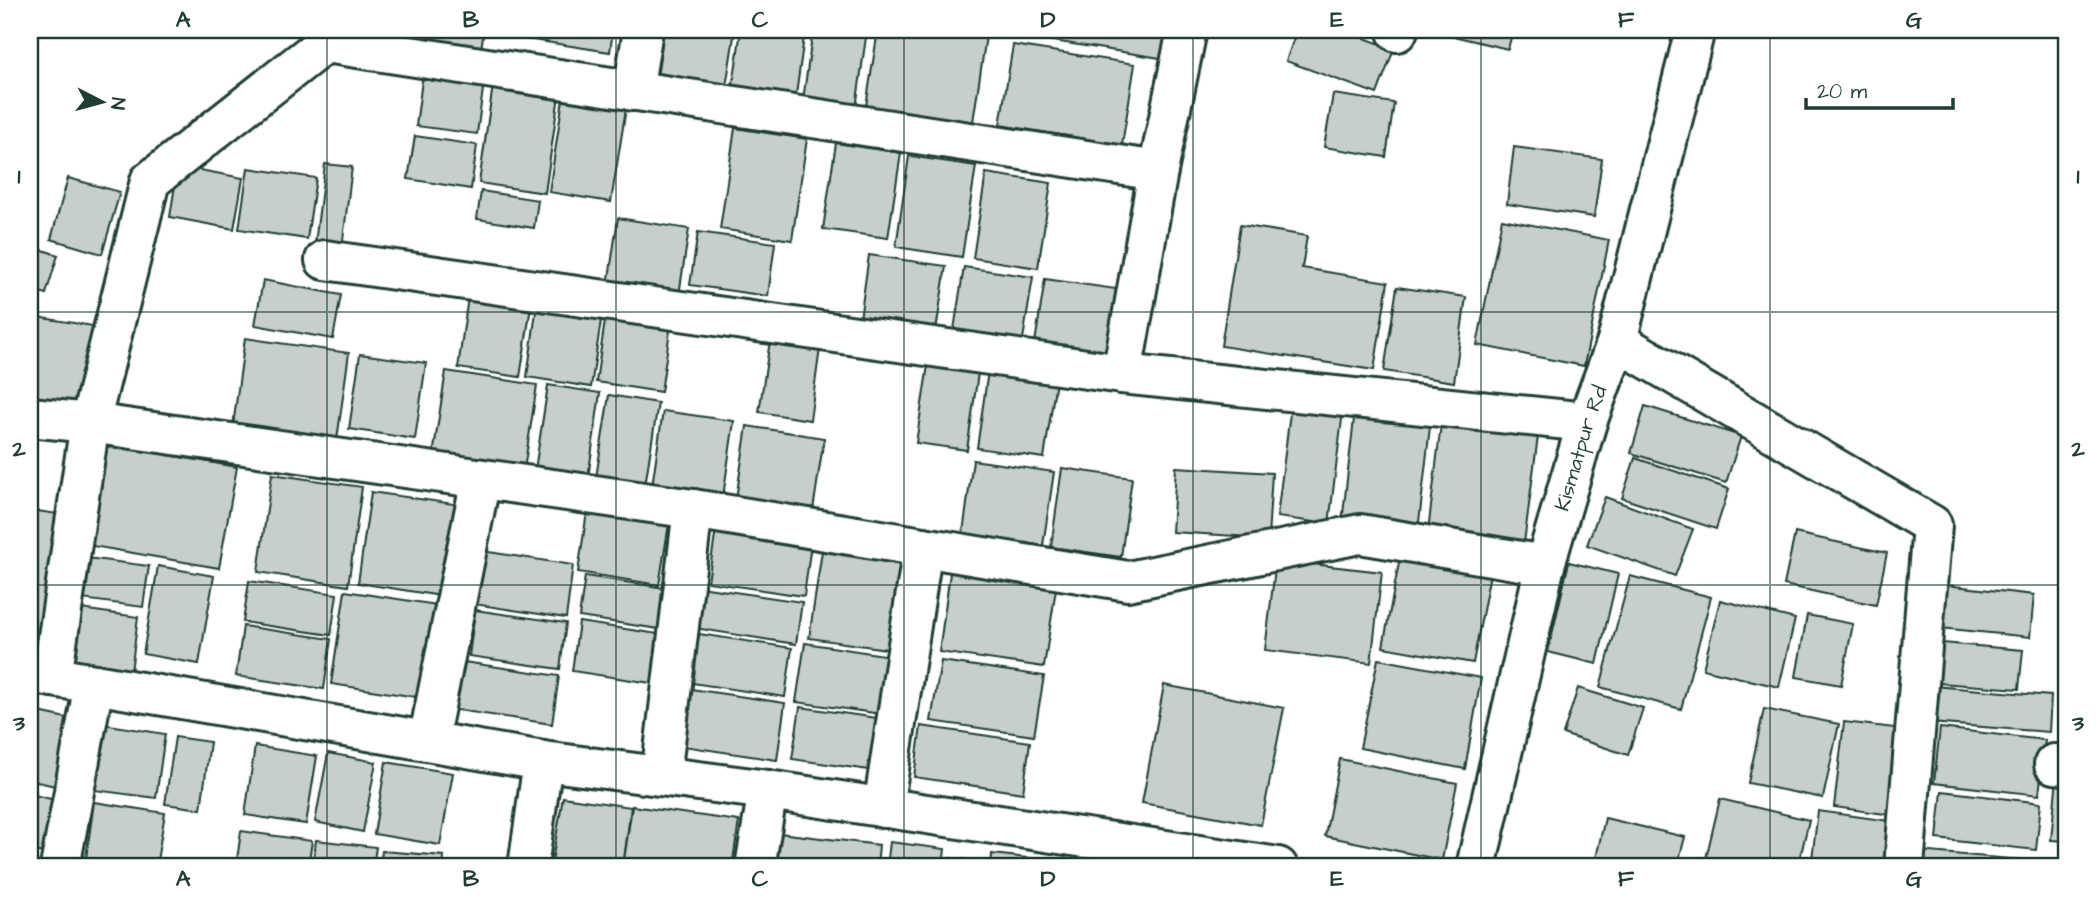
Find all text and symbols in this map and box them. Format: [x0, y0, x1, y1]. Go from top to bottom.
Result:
text: A [176, 4, 191, 36]
text: B [463, 4, 480, 36]
text: C [752, 4, 769, 36]
text: D [1041, 4, 1056, 36]
text: E [1330, 4, 1344, 36]
text: F [1618, 4, 1635, 36]
text: G [1906, 4, 1922, 36]
north arrow [66, 66, 136, 136]
scale bar [1806, 66, 1954, 110]
text: 20 m [1817, 77, 1868, 106]
text: N [103, 96, 131, 111]
text: 1 [18, 160, 21, 192]
text: 1 [2077, 160, 2080, 192]
street label: Kismatpur Rd [1547, 381, 1614, 514]
text: 2 [11, 433, 26, 465]
text: 2 [2070, 433, 2085, 465]
text: 3 [12, 707, 25, 739]
text: 3 [2071, 707, 2084, 739]
text: A [176, 863, 191, 895]
text: B [463, 863, 480, 895]
text: C [752, 863, 769, 895]
text: D [1041, 863, 1056, 895]
text: E [1330, 863, 1344, 895]
text: F [1618, 863, 1635, 895]
text: G [1906, 863, 1922, 895]

